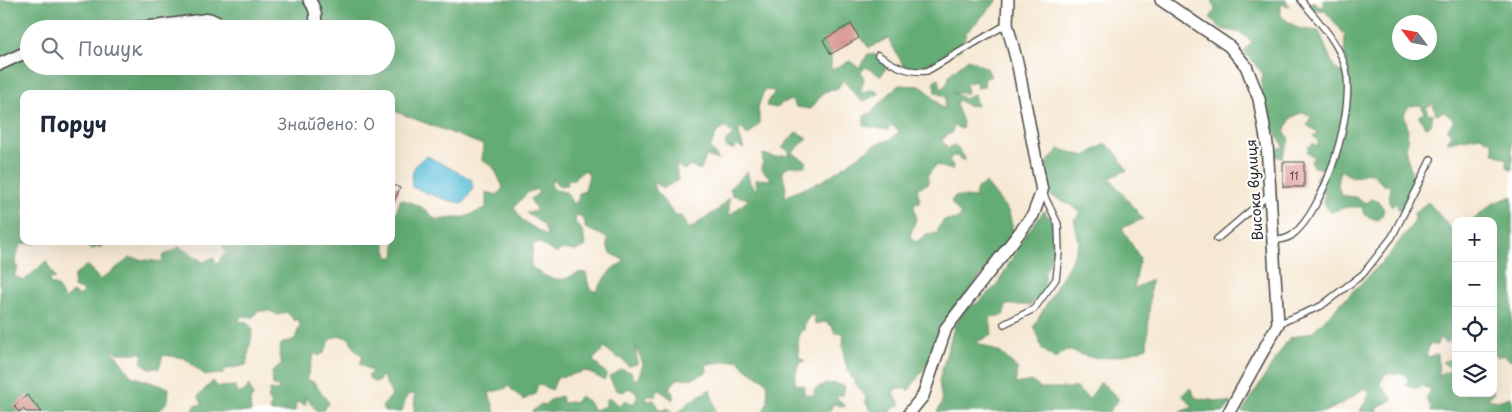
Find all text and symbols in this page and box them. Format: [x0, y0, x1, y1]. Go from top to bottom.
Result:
north arrow [1392, 15, 1437, 60]
search box [20, 20, 395, 75]
icon: search [38, 34, 66, 62]
text: Пошук [78, 34, 143, 62]
text: Поруч [40, 107, 107, 139]
text: Знайдено: 0 [278, 111, 375, 135]
street label: Висока вулиця [1240, 139, 1268, 241]
house number: 11 [1289, 167, 1299, 184]
map controls [1452, 217, 1497, 397]
button: + [1452, 217, 1497, 262]
button: − [1452, 262, 1497, 307]
button: locate [1452, 307, 1497, 352]
button: layers [1452, 352, 1497, 397]

